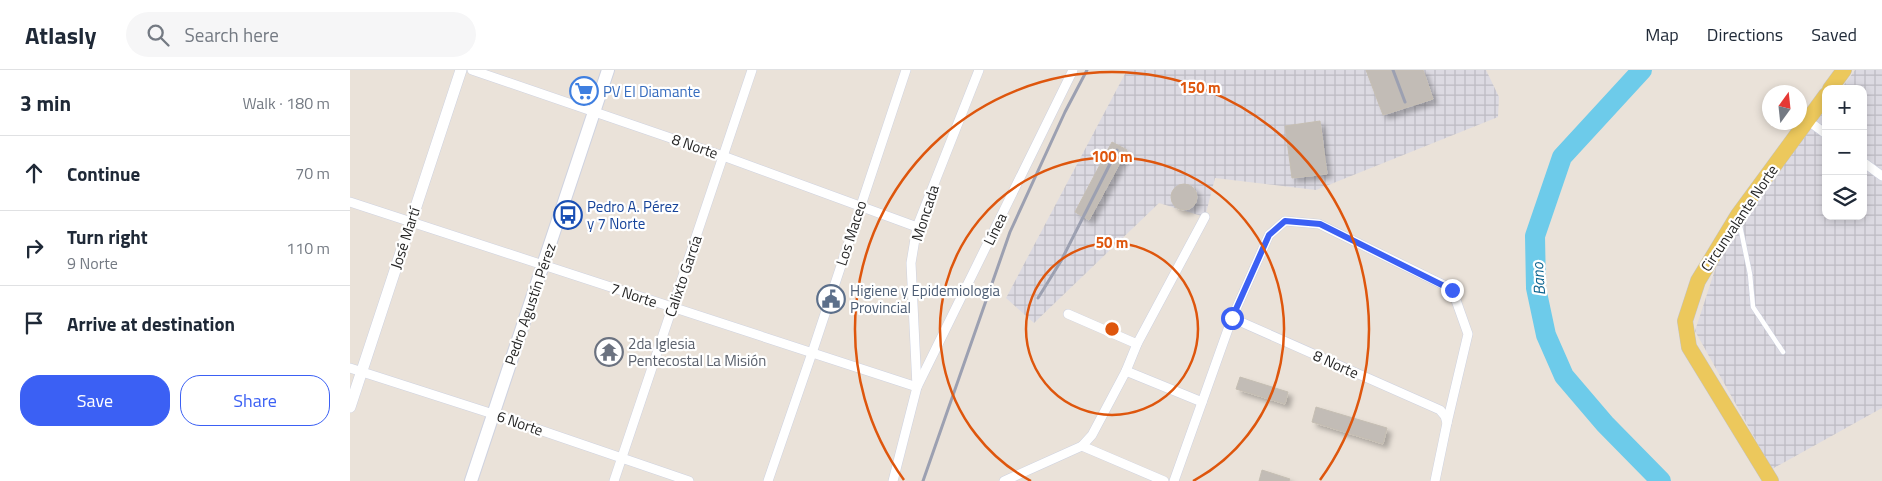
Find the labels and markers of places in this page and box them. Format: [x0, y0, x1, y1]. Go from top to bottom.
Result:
supermarket icon: PV El Diamante [569, 76, 599, 106]
place label: PV El Diamante [603, 80, 700, 103]
place label: Pedro A. Pérez y 7 Norte [587, 195, 679, 235]
bus stop icon: Pedro A. Pérez y 7 Norte [553, 200, 583, 230]
place label: Higiene y Epidemiologia Provincial [850, 279, 1001, 319]
public building icon: Higiene y Epidemiologia Provincial [816, 284, 846, 314]
centre of rings [1103, 320, 1121, 338]
place label: 2da Iglesia Pentecostal La Misión [628, 332, 766, 372]
temple icon: 2da Iglesia Pentecostal La Misión [594, 337, 624, 367]

